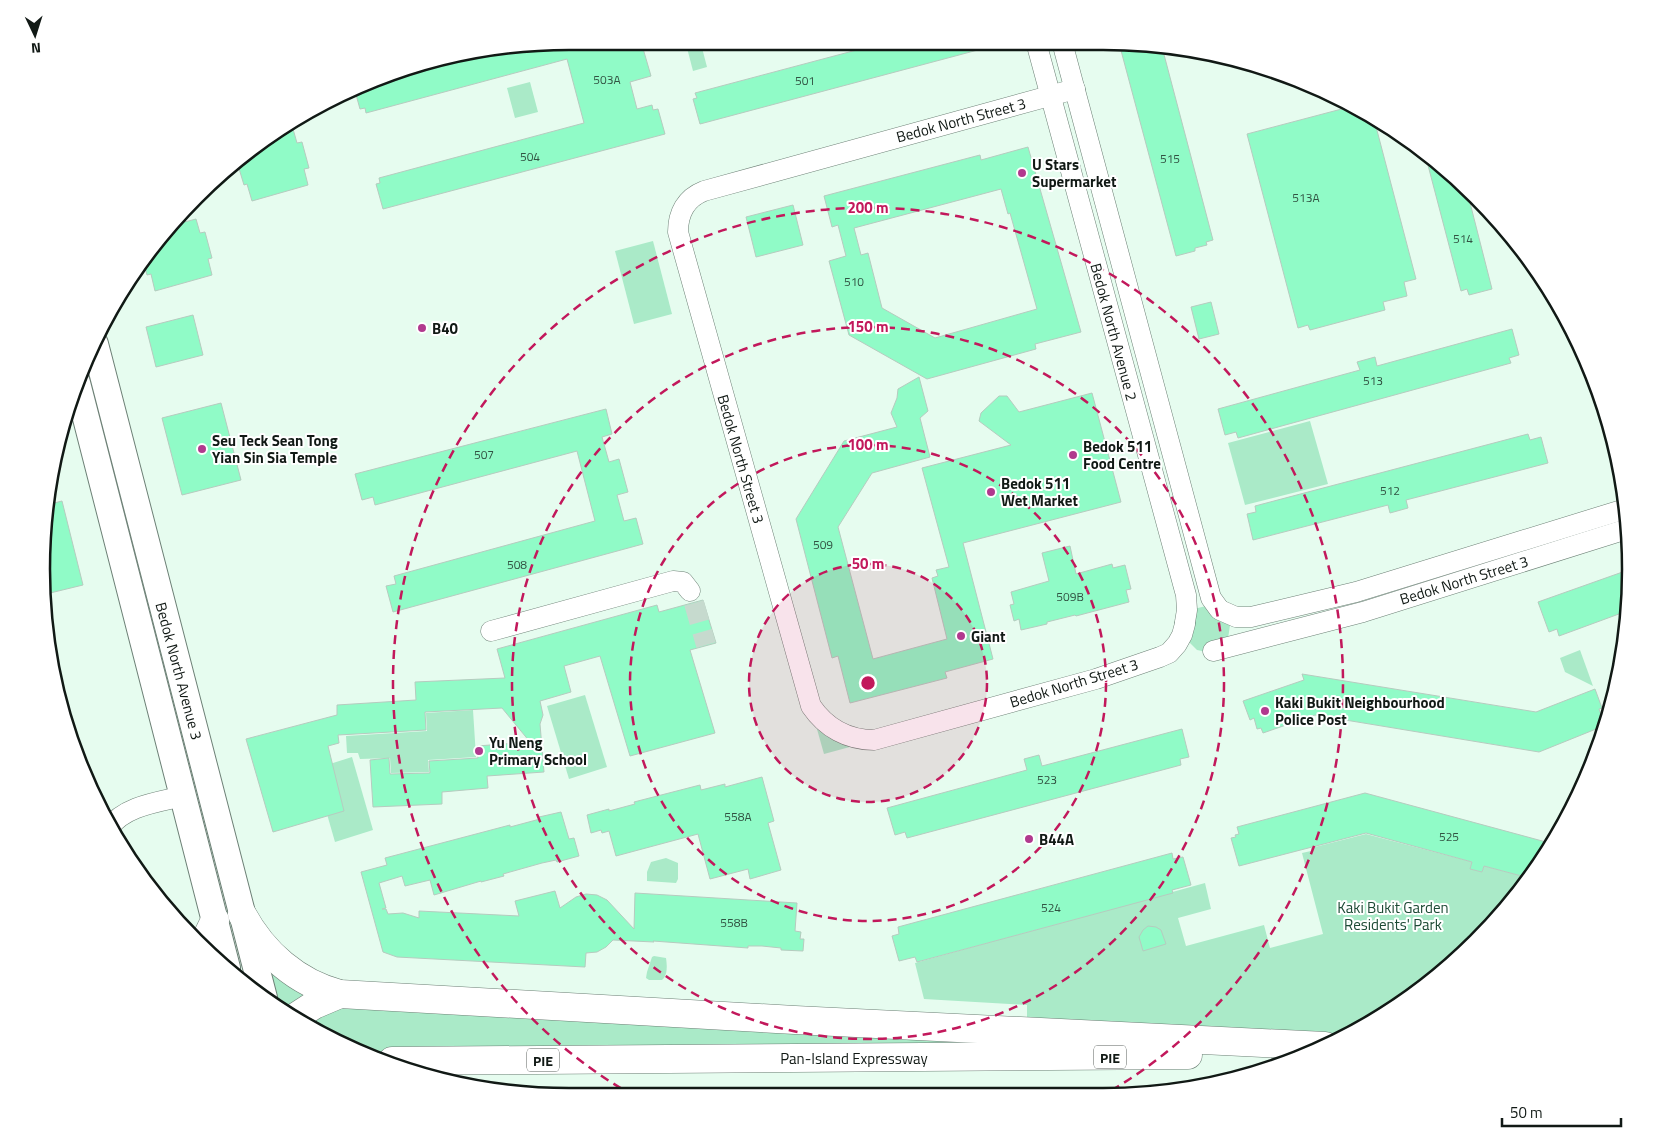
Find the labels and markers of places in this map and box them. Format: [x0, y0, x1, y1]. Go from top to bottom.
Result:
place label: U Stars Supermarket [1032, 153, 1117, 193]
marker: U Stars Supermarket [1016, 167, 1028, 179]
place label: B40 [432, 317, 459, 340]
marker: B40 [416, 322, 428, 334]
place label: Seu Teck Sean Tong Yian Sin Sia Temple [212, 429, 338, 469]
place label: Bedok 511 Food Centre [1083, 435, 1161, 475]
marker: Seu Teck Sean Tong Yian Sin Sia Temple [196, 443, 208, 455]
marker: Bedok 511 Food Centre [1067, 449, 1079, 461]
place label: Bedok 511 Wet Market [1001, 472, 1078, 512]
marker: Bedok 511 Wet Market [985, 486, 997, 498]
place label: Giant [971, 625, 1006, 648]
marker: Giant [955, 630, 967, 642]
centre of rings [859, 674, 877, 692]
place label: Kaki Bukit Neighbourhood Police Post [1275, 691, 1445, 731]
marker: Kaki Bukit Neighbourhood Police Post [1259, 705, 1271, 717]
place label: Yu Neng Primary School [489, 731, 587, 771]
marker: Yu Neng Primary School [473, 745, 485, 757]
place label: B44A [1039, 828, 1074, 851]
marker: B44A [1023, 833, 1035, 845]

